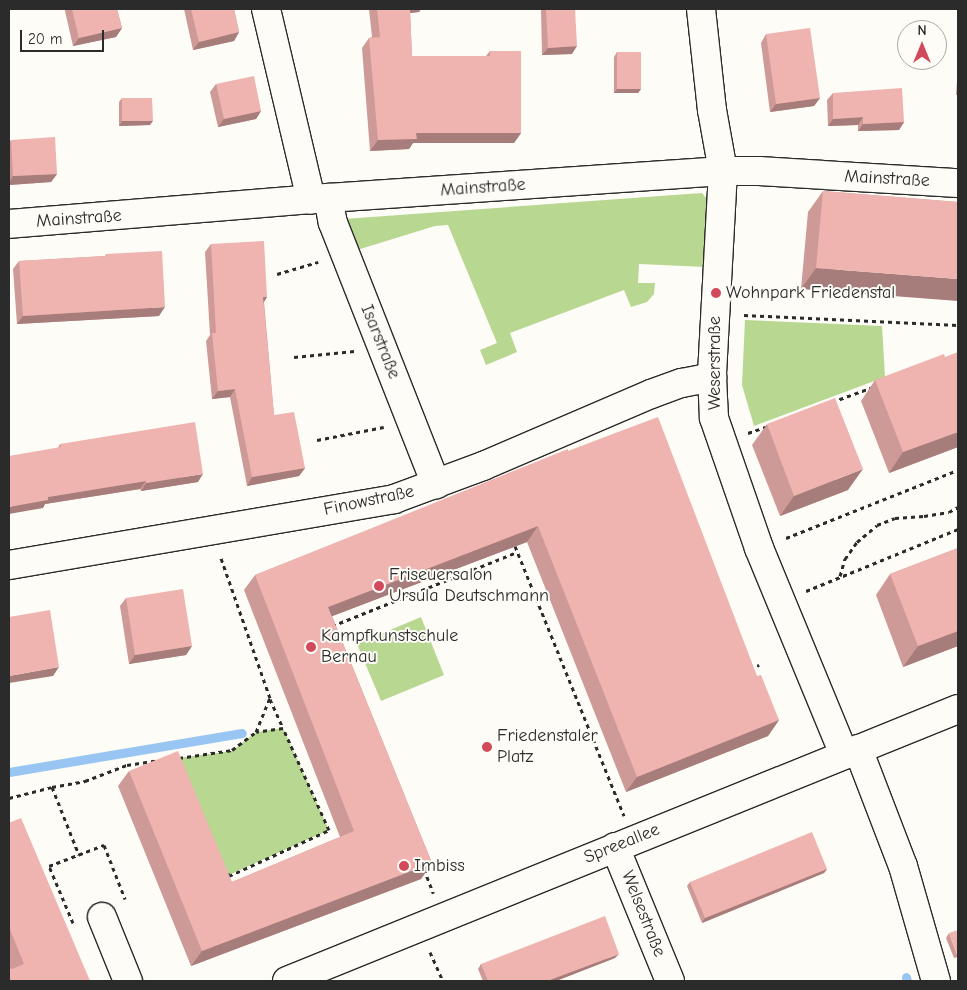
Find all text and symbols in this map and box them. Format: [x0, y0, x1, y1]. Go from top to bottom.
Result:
scale bar [22, 20, 106, 52]
north arrow [897, 20, 947, 70]
text: N [917, 22, 927, 39]
text: 20 m [28, 30, 62, 48]
street label: Mainstraße [844, 166, 930, 192]
street label: Mainstraße [440, 174, 526, 202]
street label: Mainstraße [36, 205, 122, 233]
place label: Wohnpark Friedenstal [726, 282, 895, 304]
marker: Wohnpark Friedenstal [710, 287, 722, 299]
street label: Isarstraße [355, 302, 405, 382]
street label: Weserstraße [704, 316, 726, 410]
street label: Finowstraße [322, 481, 416, 521]
place label: Friseuersalon Ursula Deutschmann [389, 565, 549, 608]
marker: Friseuersalon Ursula Deutschmann [373, 580, 385, 592]
place label: Kampfkunstschule Bernau [321, 626, 458, 669]
marker: Kampfkunstschule Bernau [305, 641, 317, 653]
place label: Friedenstaler Platz [497, 726, 598, 769]
marker: Friedenstaler Platz [481, 741, 493, 753]
street label: Spreeallee [581, 819, 663, 869]
place label: Imbiss [414, 855, 465, 877]
marker: Imbiss [398, 860, 410, 872]
street label: Welsestraße [616, 868, 670, 960]

